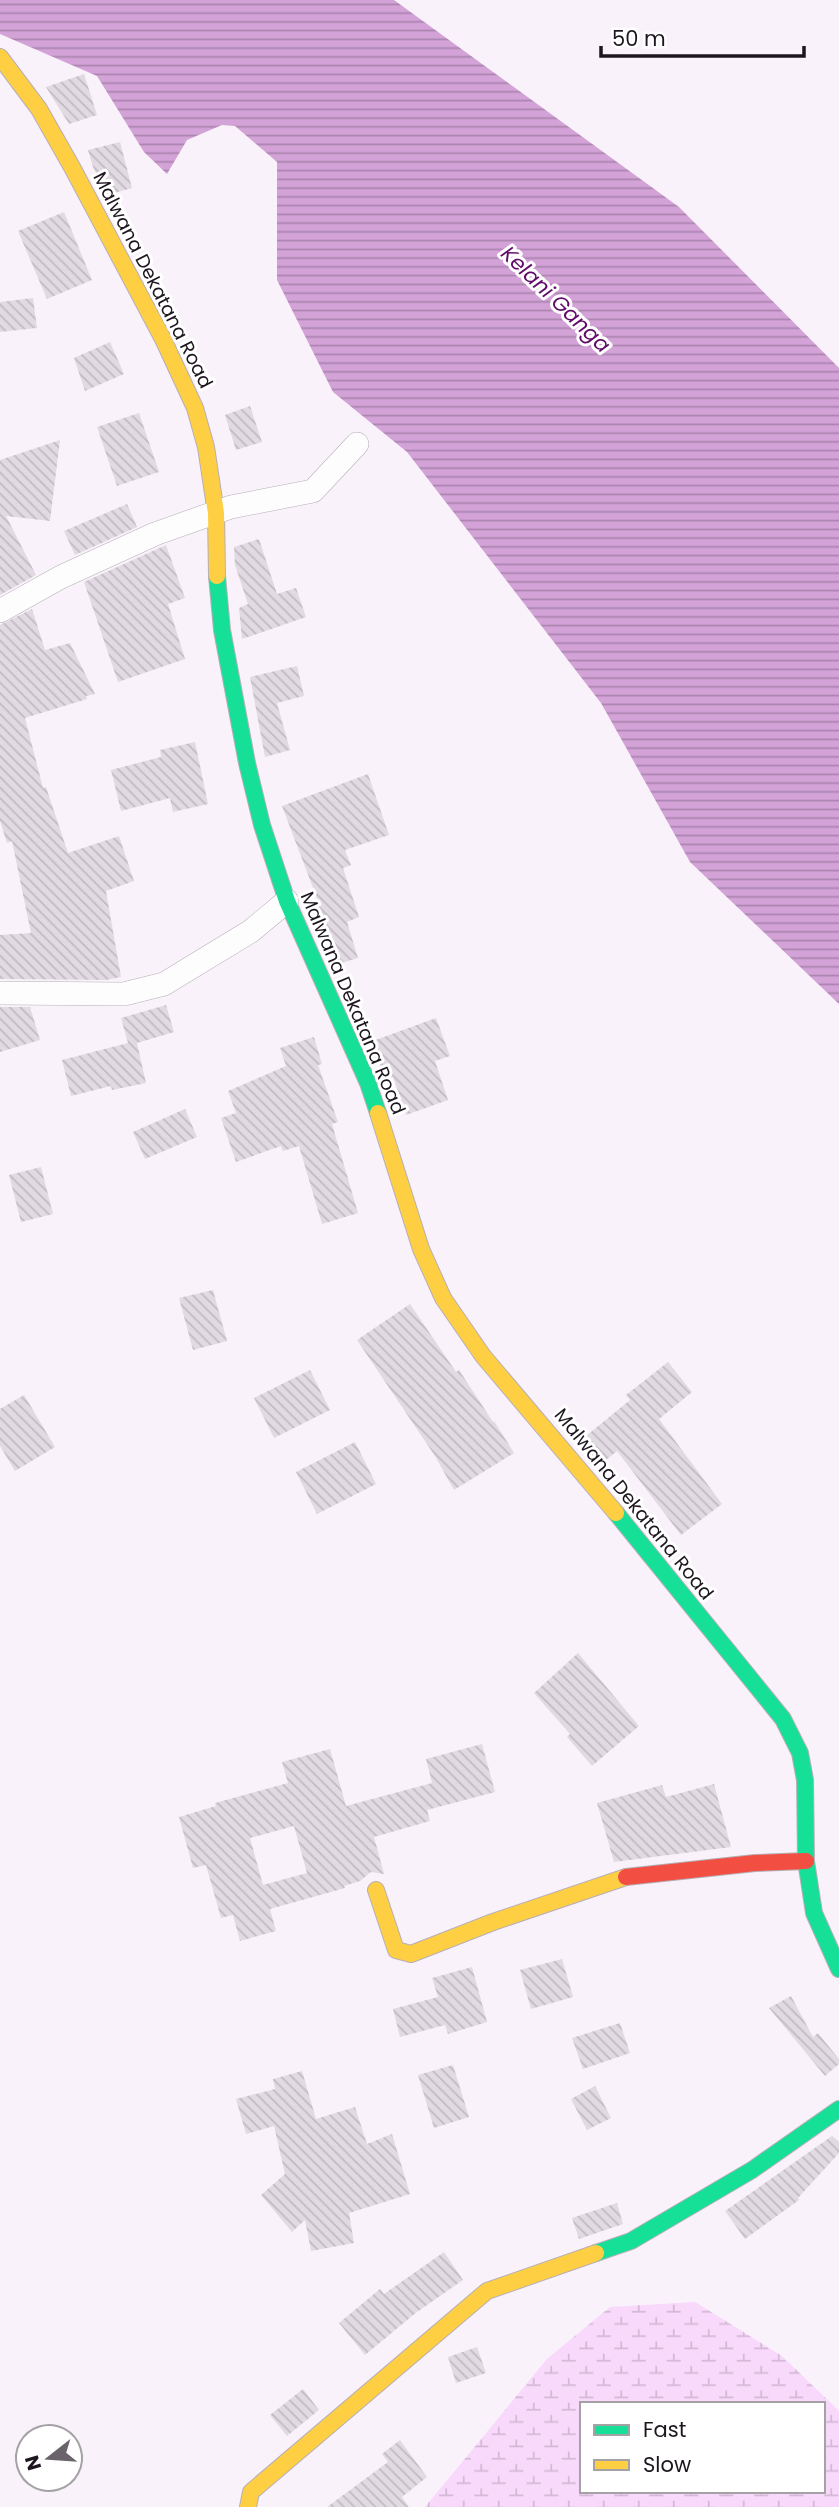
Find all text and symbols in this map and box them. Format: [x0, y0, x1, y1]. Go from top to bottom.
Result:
scale bar [601, 14, 804, 58]
text: 50 m [612, 24, 666, 53]
street label: Malwana Dekatana Road [87, 167, 219, 393]
water label: Kelani Ganga [495, 239, 617, 359]
street label: Malwana Dekatana Road [294, 888, 412, 1118]
street label: Malwana Dekatana Road [548, 1402, 720, 1606]
legend [580, 2402, 825, 2493]
text: Fast [643, 2415, 686, 2444]
north arrow [14, 2423, 84, 2493]
text: Slow [643, 2450, 691, 2479]
text: N [18, 2452, 48, 2474]

